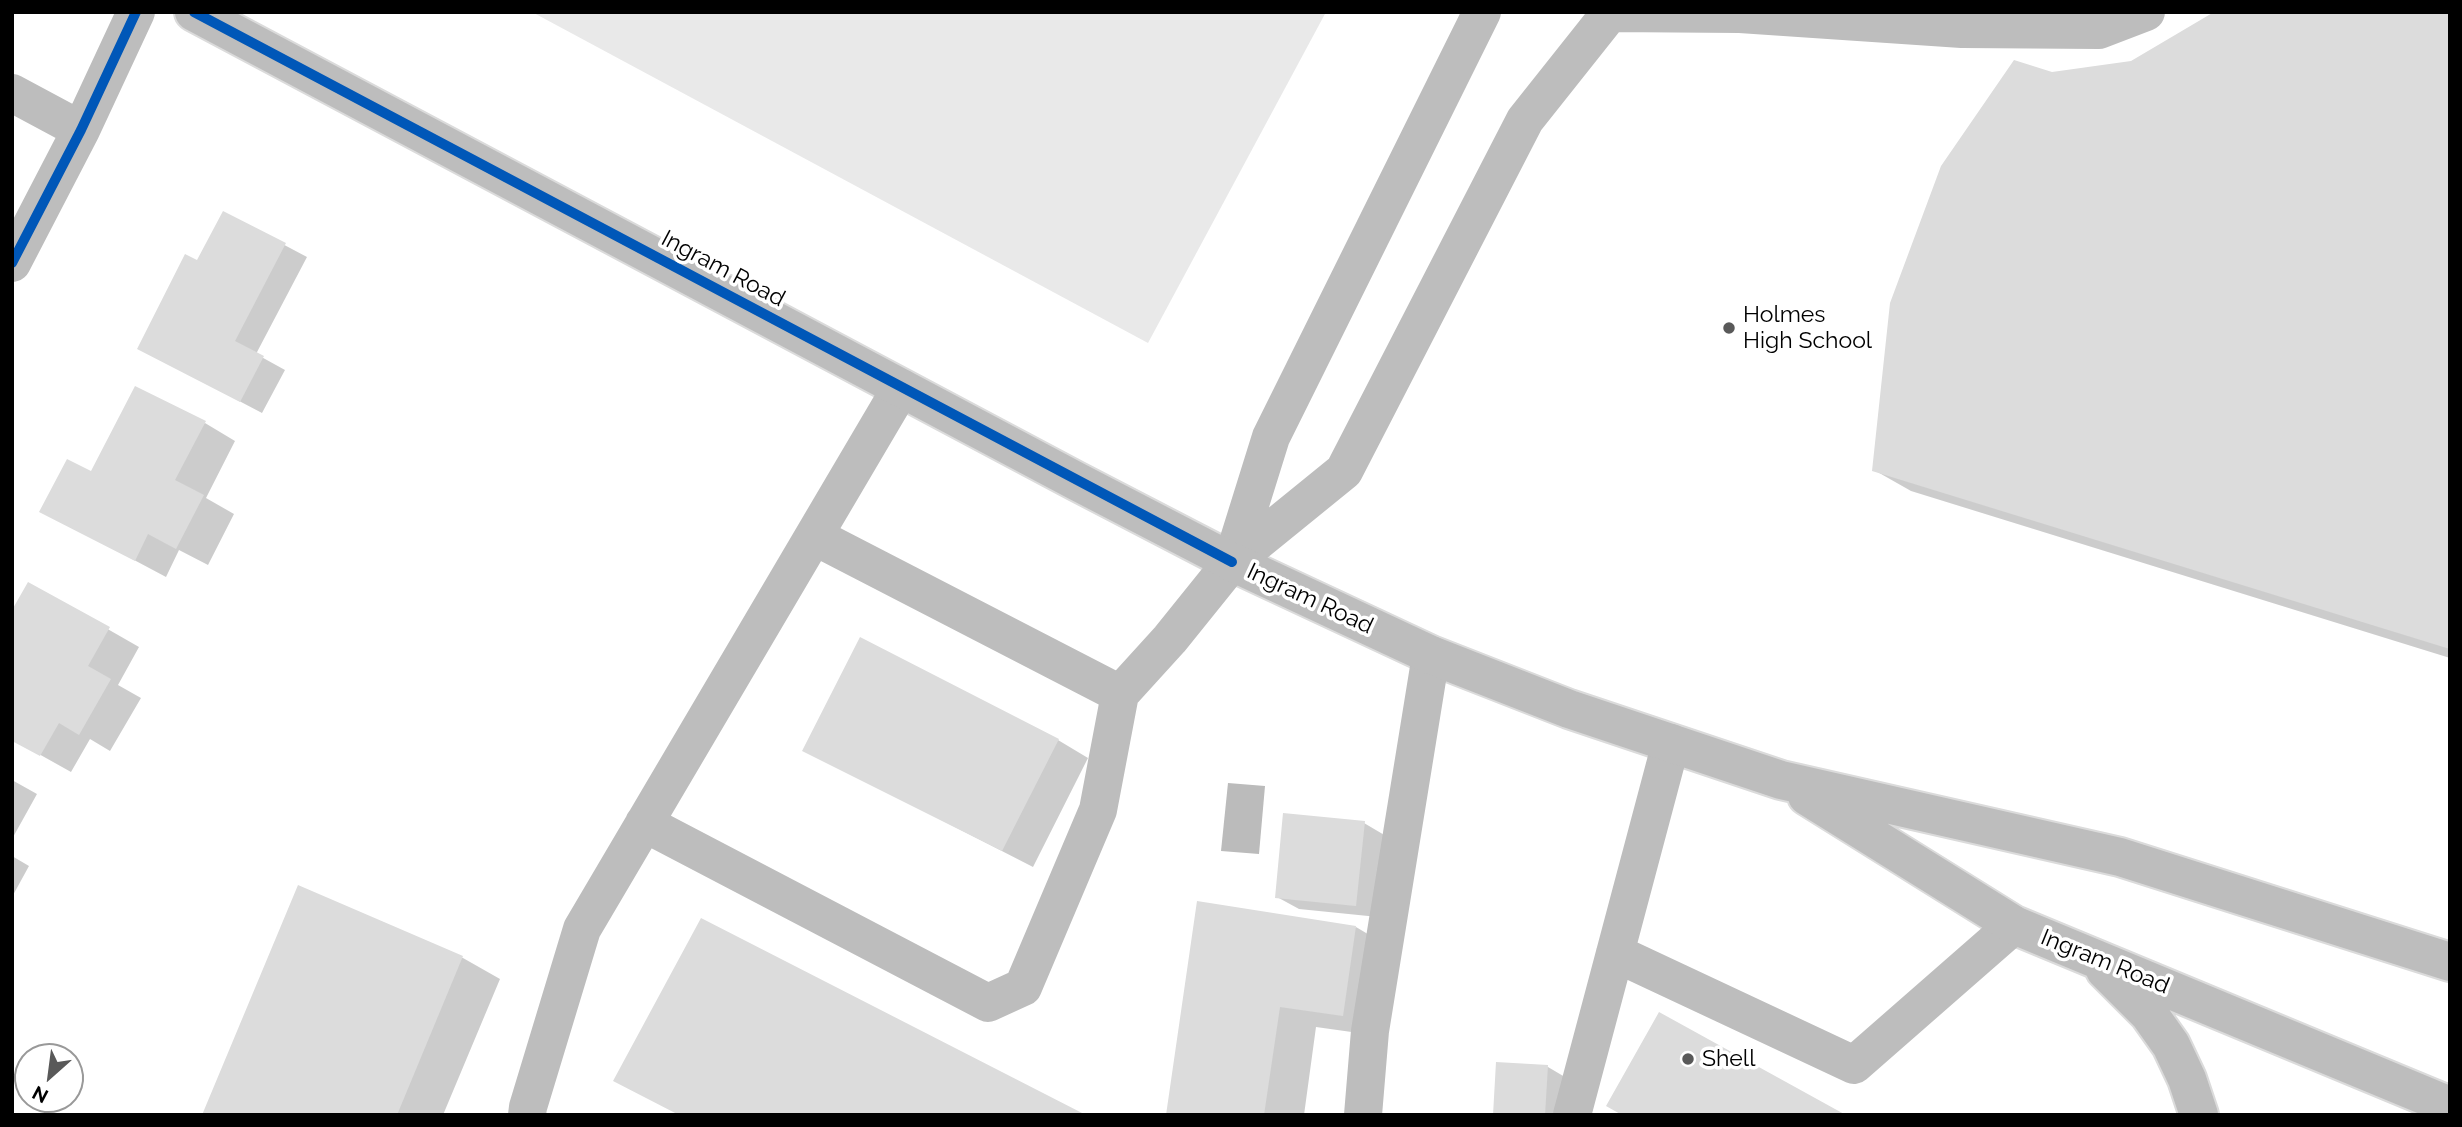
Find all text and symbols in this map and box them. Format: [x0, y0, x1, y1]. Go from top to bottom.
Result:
street label: Ingram Road [656, 225, 790, 313]
place label: Holmes High School [1743, 301, 1872, 355]
marker: Holmes High School [1721, 320, 1737, 336]
street label: Ingram Road [1243, 558, 1377, 640]
street label: Ingram Road [2037, 924, 2173, 1000]
north arrow [14, 1043, 84, 1113]
place label: Shell [1702, 1045, 1755, 1073]
marker: Shell [1680, 1051, 1696, 1067]
text: N [29, 1082, 52, 1108]

